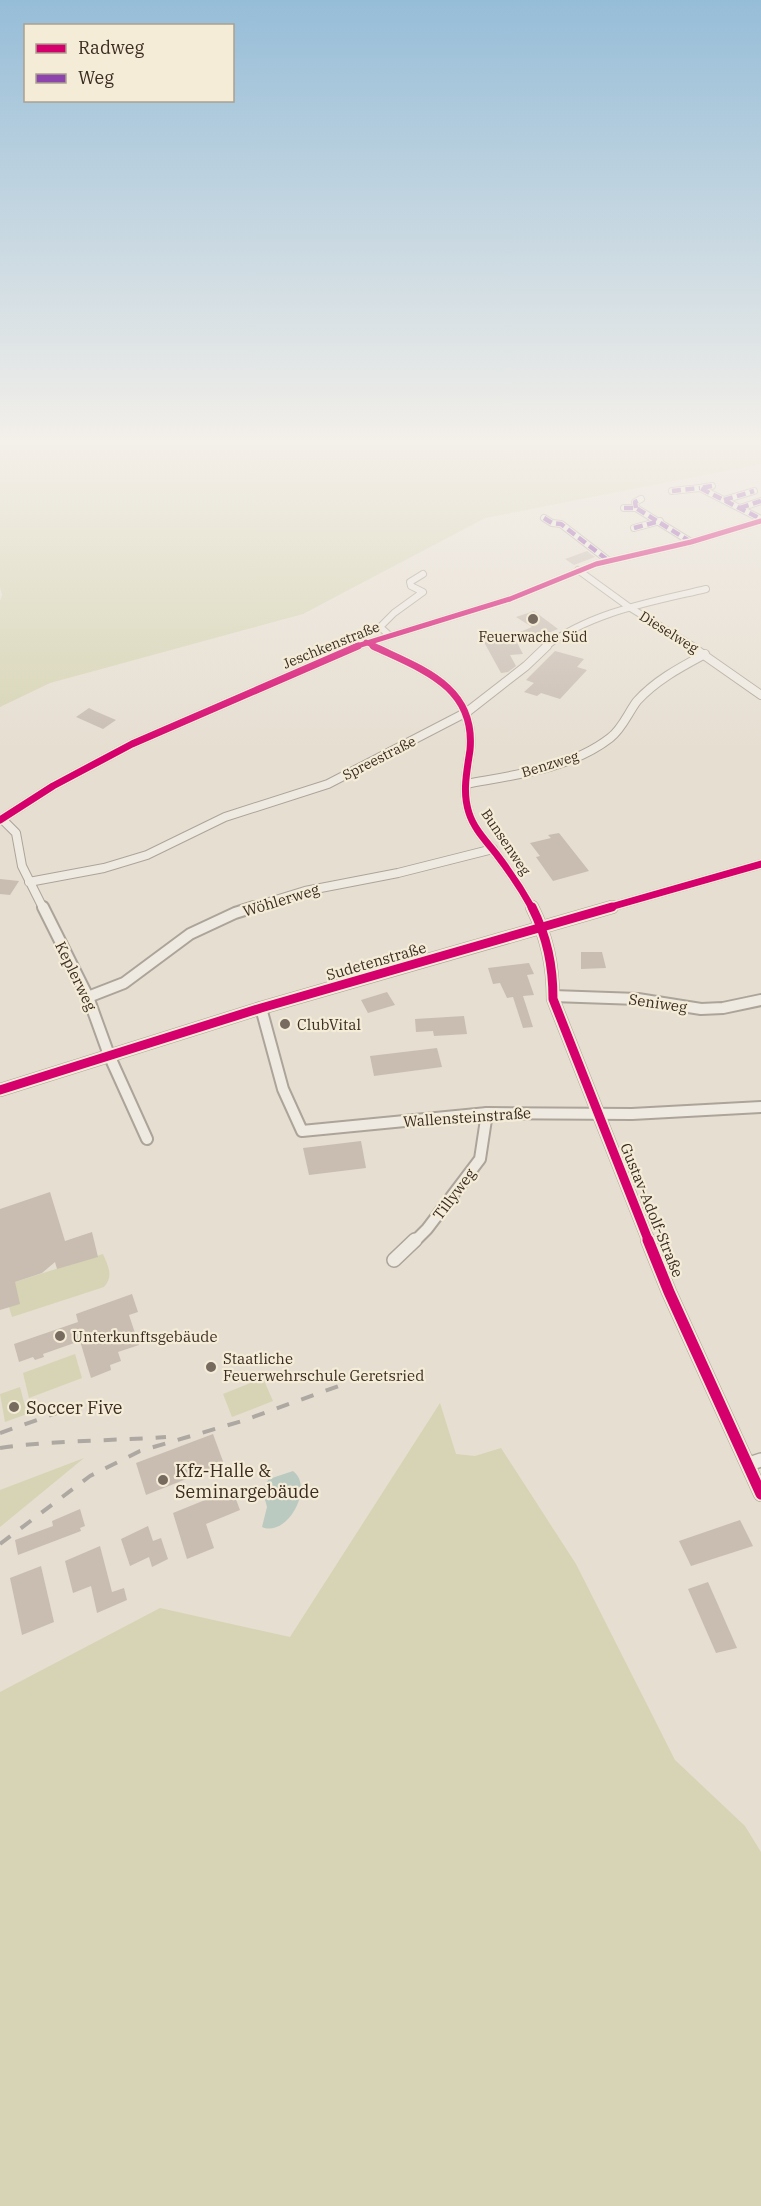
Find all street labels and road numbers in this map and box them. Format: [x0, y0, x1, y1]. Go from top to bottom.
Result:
street label: Dieselweg [636, 607, 702, 657]
street label: Jeschkenstraße [280, 617, 382, 673]
street label: Spreestraße [339, 732, 419, 784]
street label: Benzweg [519, 747, 581, 781]
street label: Bunsenweg [477, 806, 535, 879]
street label: Wöhlerweg [240, 879, 322, 921]
street label: Keplerweg [51, 938, 101, 1014]
street label: Sudetenstraße [324, 938, 428, 984]
street label: Seniweg [628, 989, 688, 1017]
street label: Wallensteinstraße [402, 1103, 532, 1131]
street label: Gustav-Adolf-Straße [616, 1140, 688, 1280]
street label: Tillyweg [428, 1164, 480, 1224]

